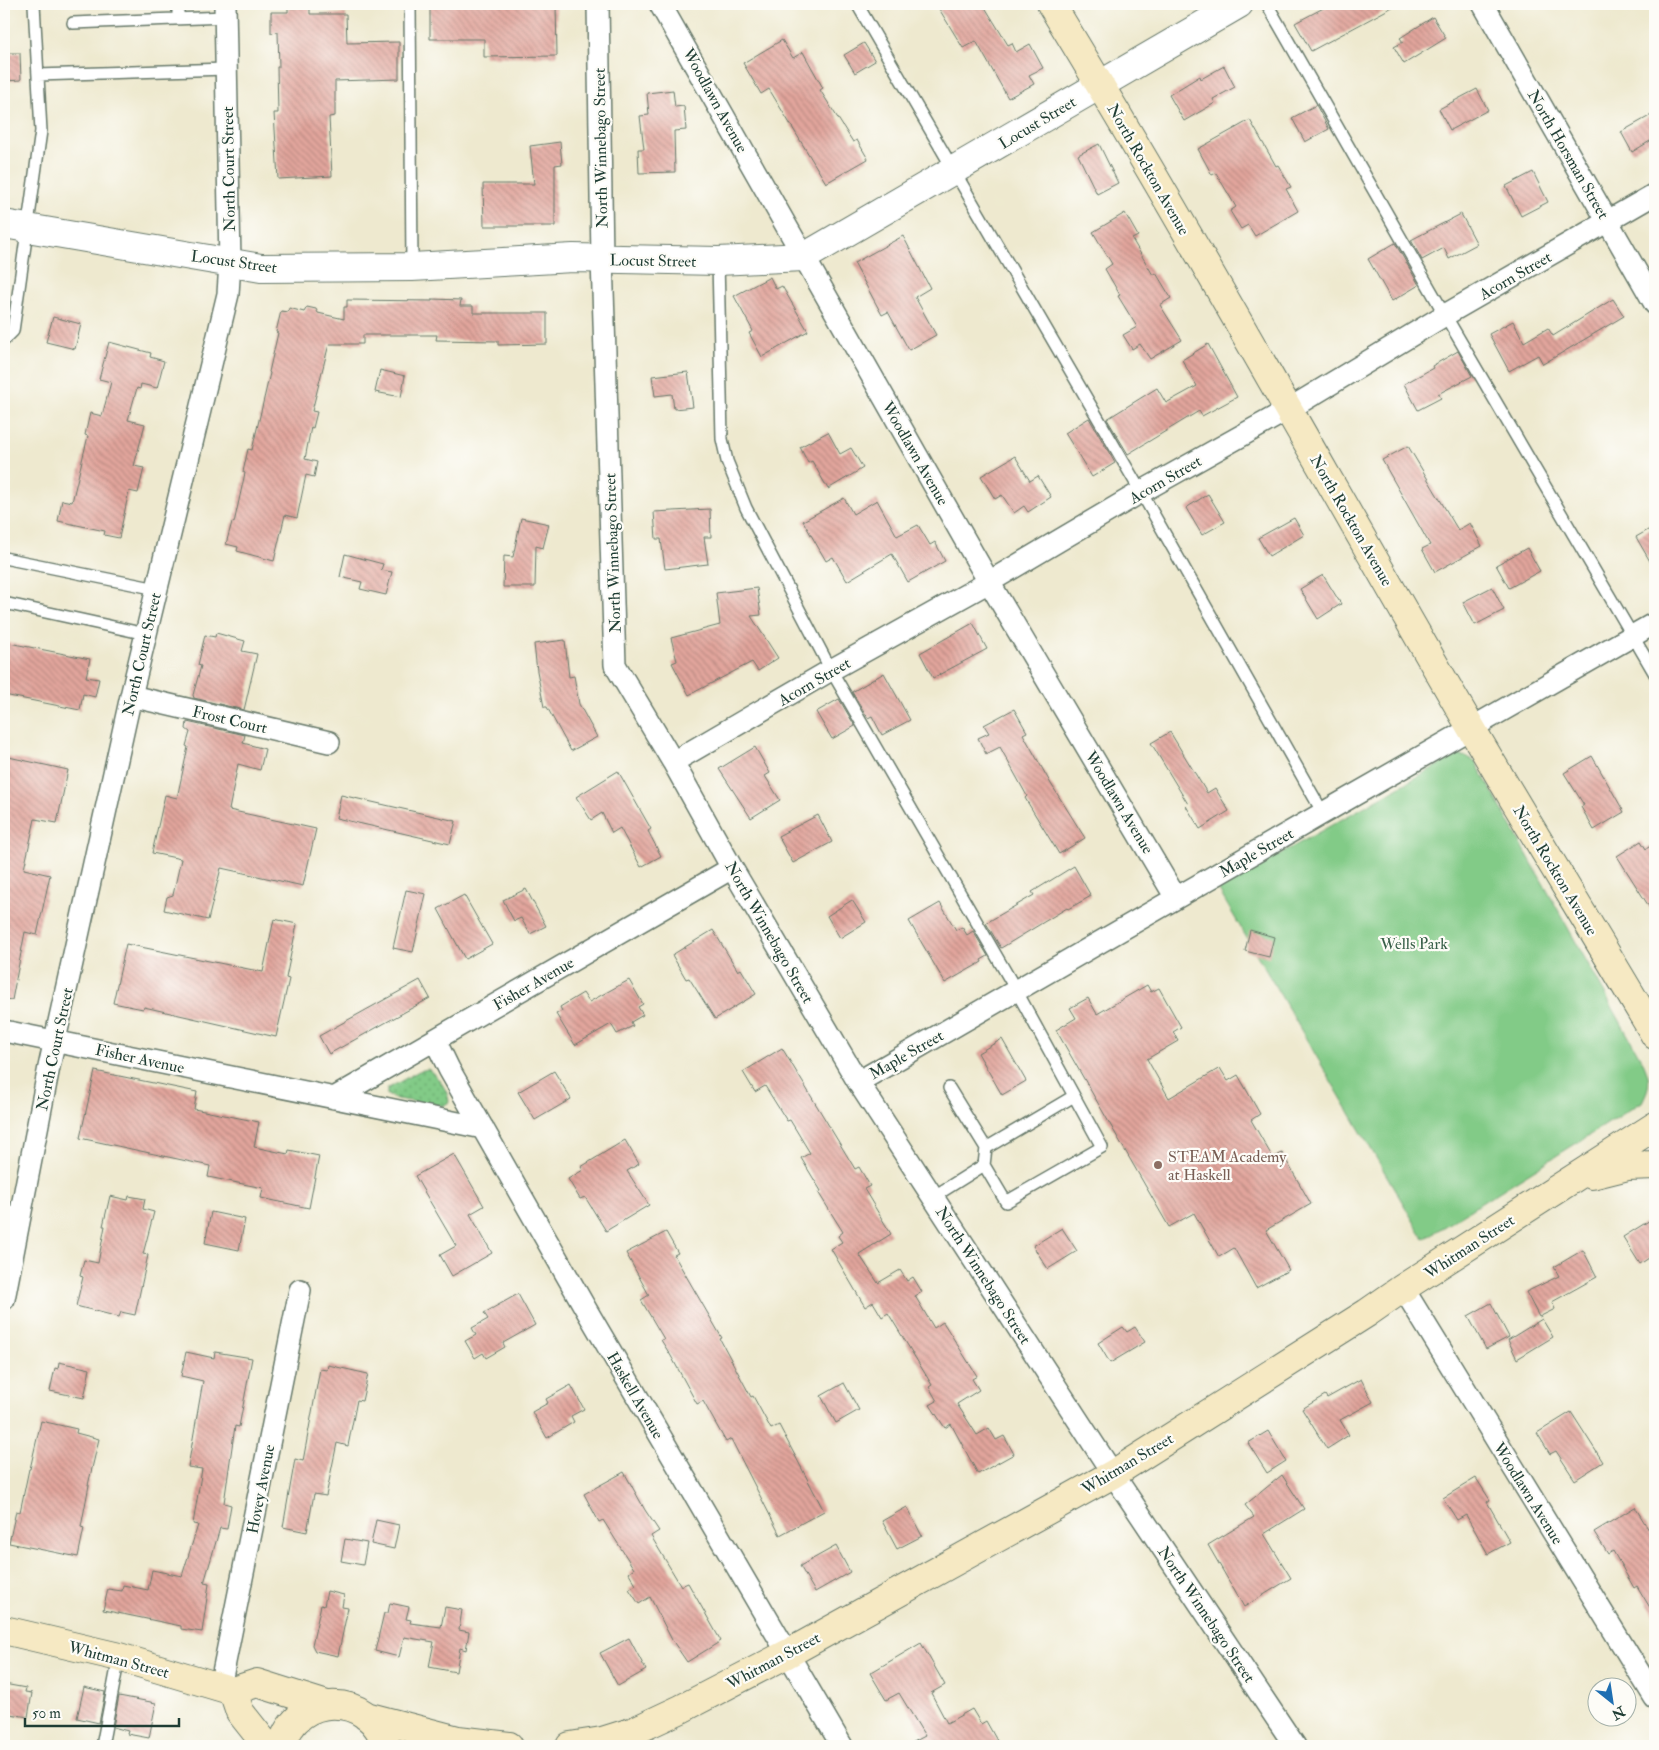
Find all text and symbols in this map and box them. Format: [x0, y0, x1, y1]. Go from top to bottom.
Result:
street label: Woodlawn Avenue [678, 44, 752, 157]
street label: North Winnebago Street [590, 68, 612, 228]
street label: North Horsman Street [1523, 86, 1613, 223]
street label: Locust Street [995, 92, 1080, 154]
street label: North Rockton Avenue [1102, 100, 1194, 239]
street label: North Court Street [218, 106, 240, 232]
street label: Locust Street [190, 246, 278, 278]
street label: Acorn Street [1475, 247, 1555, 305]
street label: Locust Street [609, 250, 697, 272]
street label: Woodlawn Avenue [877, 397, 953, 509]
street label: Acorn Street [1125, 451, 1205, 509]
street label: North Rockton Avenue [1305, 451, 1397, 590]
street label: North Winnebago Street [600, 473, 626, 633]
street label: North Court Street [118, 591, 166, 718]
street label: Acorn Street [774, 653, 854, 711]
street label: Frost Court [190, 702, 269, 738]
street label: Woodlawn Avenue [1080, 747, 1158, 858]
street label: North Rockton Avenue [1508, 802, 1602, 939]
street label: Maple Street [1216, 824, 1298, 883]
street label: North Winnebago Street [720, 858, 818, 1007]
park label: Wells Park [1379, 934, 1448, 954]
street label: Fisher Avenue [489, 952, 578, 1015]
street label: North Court Street [32, 986, 78, 1113]
street label: Maple Street [866, 1026, 948, 1085]
street label: Fisher Avenue [94, 1040, 186, 1078]
place label: STEAM Academy at Haskell [1168, 1147, 1287, 1185]
marker: STEAM Academy at Haskell [1152, 1159, 1164, 1171]
street label: North Winnebago Street [931, 1203, 1035, 1348]
street label: Whitman Street [1420, 1210, 1518, 1284]
street label: Haskell Avenue [602, 1348, 668, 1443]
street label: Whitman Street [1077, 1429, 1177, 1500]
street label: Woodlawn Avenue [1488, 1438, 1568, 1548]
street label: Hovey Avenue [243, 1442, 280, 1536]
street label: North Winnebago Street [1153, 1543, 1259, 1687]
street label: Whitman Street [722, 1628, 824, 1694]
street label: Whitman Street [65, 1637, 171, 1683]
north arrow [1586, 1678, 1636, 1728]
scale bar [25, 1695, 179, 1727]
text: N [1608, 1702, 1629, 1724]
text: 50 m [32, 1704, 61, 1723]

